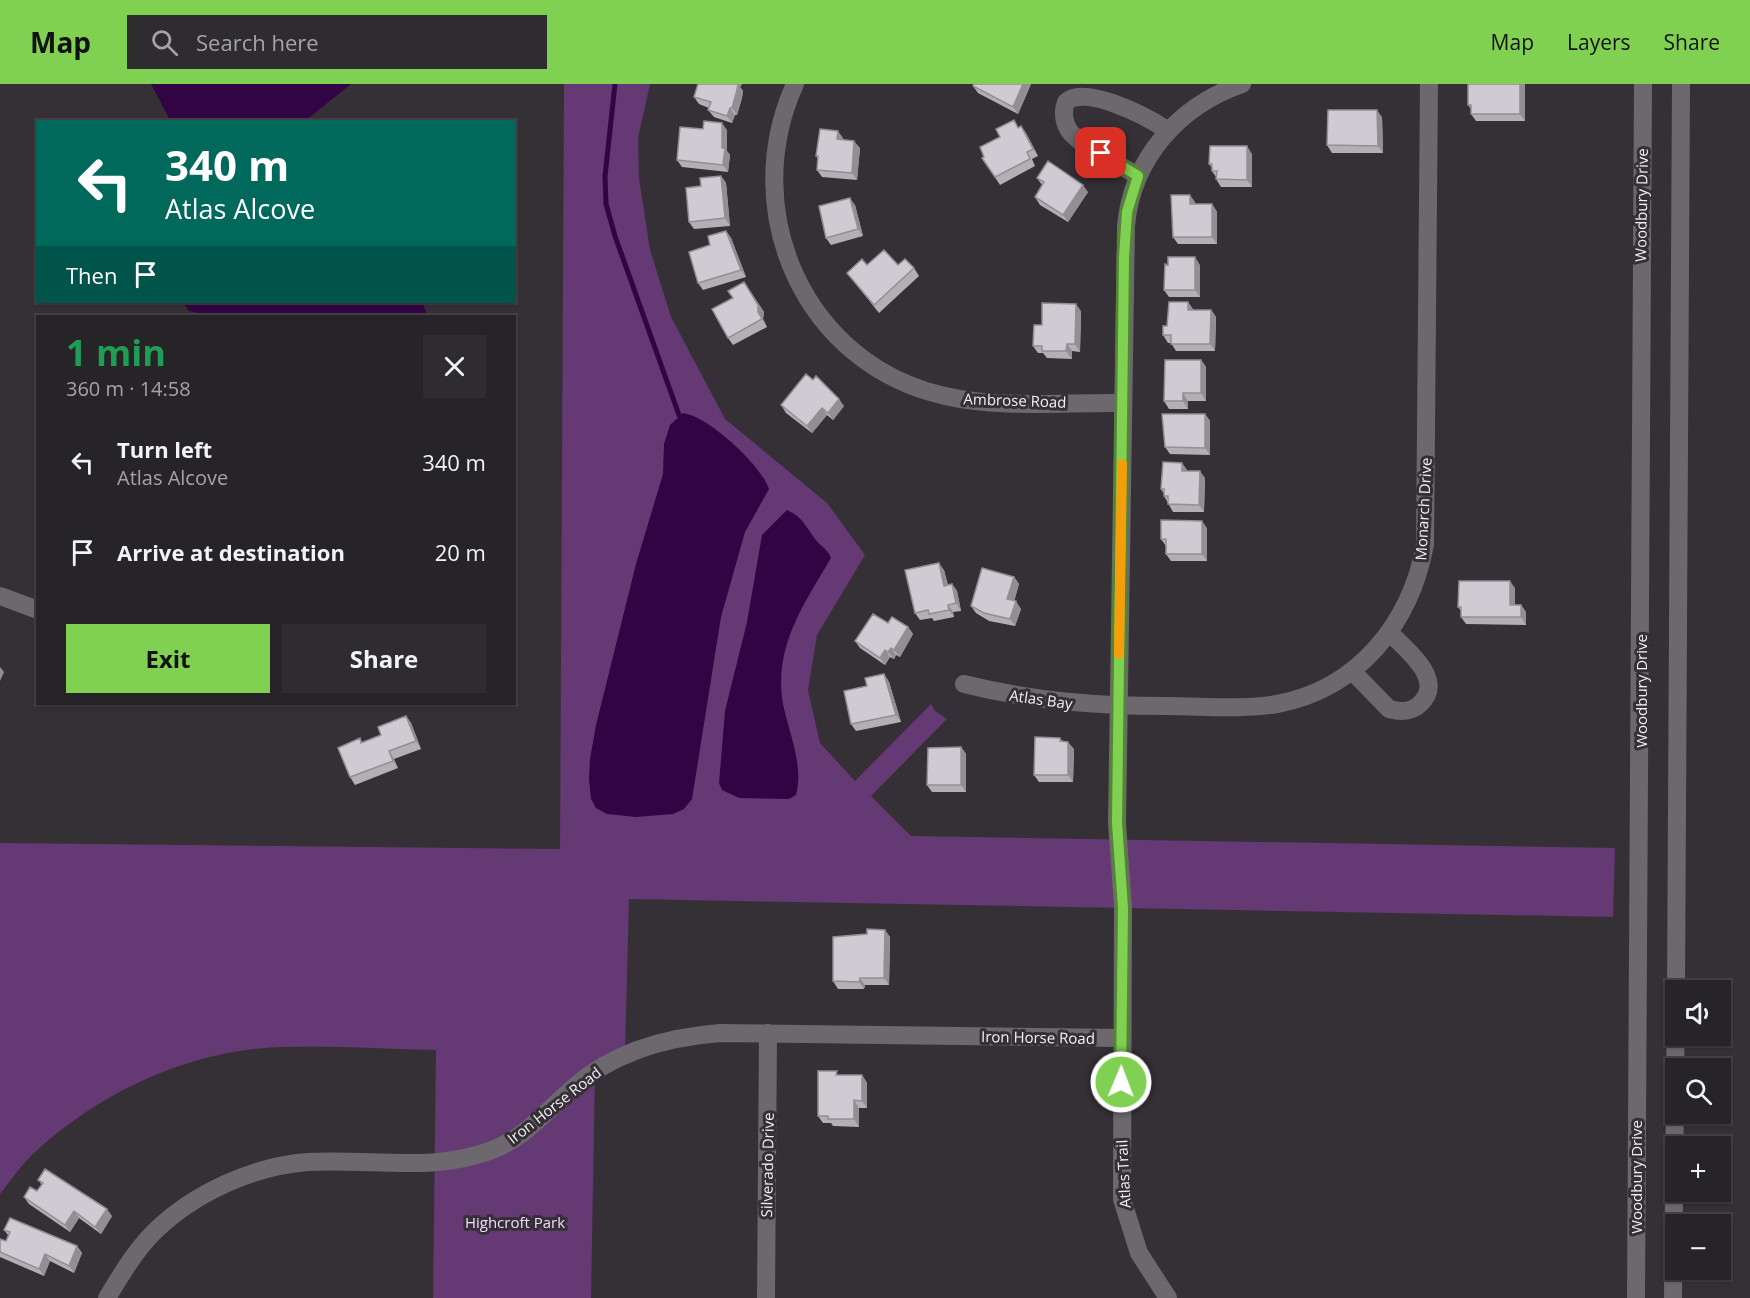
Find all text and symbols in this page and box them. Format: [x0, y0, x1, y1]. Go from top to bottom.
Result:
search box [127, 15, 547, 69]
text: Map [30, 23, 91, 61]
icon: search [148, 26, 181, 59]
text: Search here [196, 27, 319, 57]
text: Map [1491, 28, 1534, 56]
text: Layers [1567, 28, 1631, 56]
text: Share [1664, 28, 1720, 56]
pin [1075, 127, 1126, 178]
text: 340 m [165, 136, 289, 193]
icon: arrive [1084, 136, 1117, 169]
icon: left [66, 144, 144, 222]
street label: Woodbury Drive [1630, 148, 1652, 262]
text: Atlas Alcove [165, 190, 315, 227]
icon: arrive [129, 258, 162, 291]
text: Then [66, 260, 117, 290]
text: 1 min [66, 328, 166, 377]
button: close [423, 335, 486, 398]
text: 360 m · 14:58 [66, 375, 191, 402]
street label: Ambrose Road [963, 388, 1067, 412]
text: Turn left [117, 434, 212, 464]
icon: left [66, 446, 99, 479]
text: 340 m [422, 447, 486, 477]
street label: Monarch Drive [1410, 457, 1436, 561]
text: Atlas Alcove [117, 464, 228, 491]
icon: arrive [66, 536, 99, 569]
text: Arrive at destination [117, 537, 345, 567]
text: 20 m [435, 537, 486, 567]
button: Exit [66, 624, 270, 693]
button: Share [282, 624, 486, 693]
street label: Woodbury Drive [1631, 634, 1651, 748]
street label: Atlas Bay [1008, 685, 1074, 713]
map controls [1665, 980, 1731, 1280]
button: sound [1665, 980, 1731, 1046]
street label: Iron Horse Road [981, 1026, 1095, 1048]
position arrow [1089, 1050, 1153, 1114]
button: search [1665, 1058, 1731, 1124]
street label: Iron Horse Road [503, 1062, 605, 1148]
street label: Silverado Drive [756, 1112, 778, 1218]
street label: Woodbury Drive [1626, 1120, 1646, 1234]
button: + [1665, 1136, 1731, 1202]
street label: Atlas Trail [1111, 1139, 1135, 1209]
park label: Highcroft Park [465, 1212, 565, 1232]
button: − [1665, 1214, 1731, 1280]

